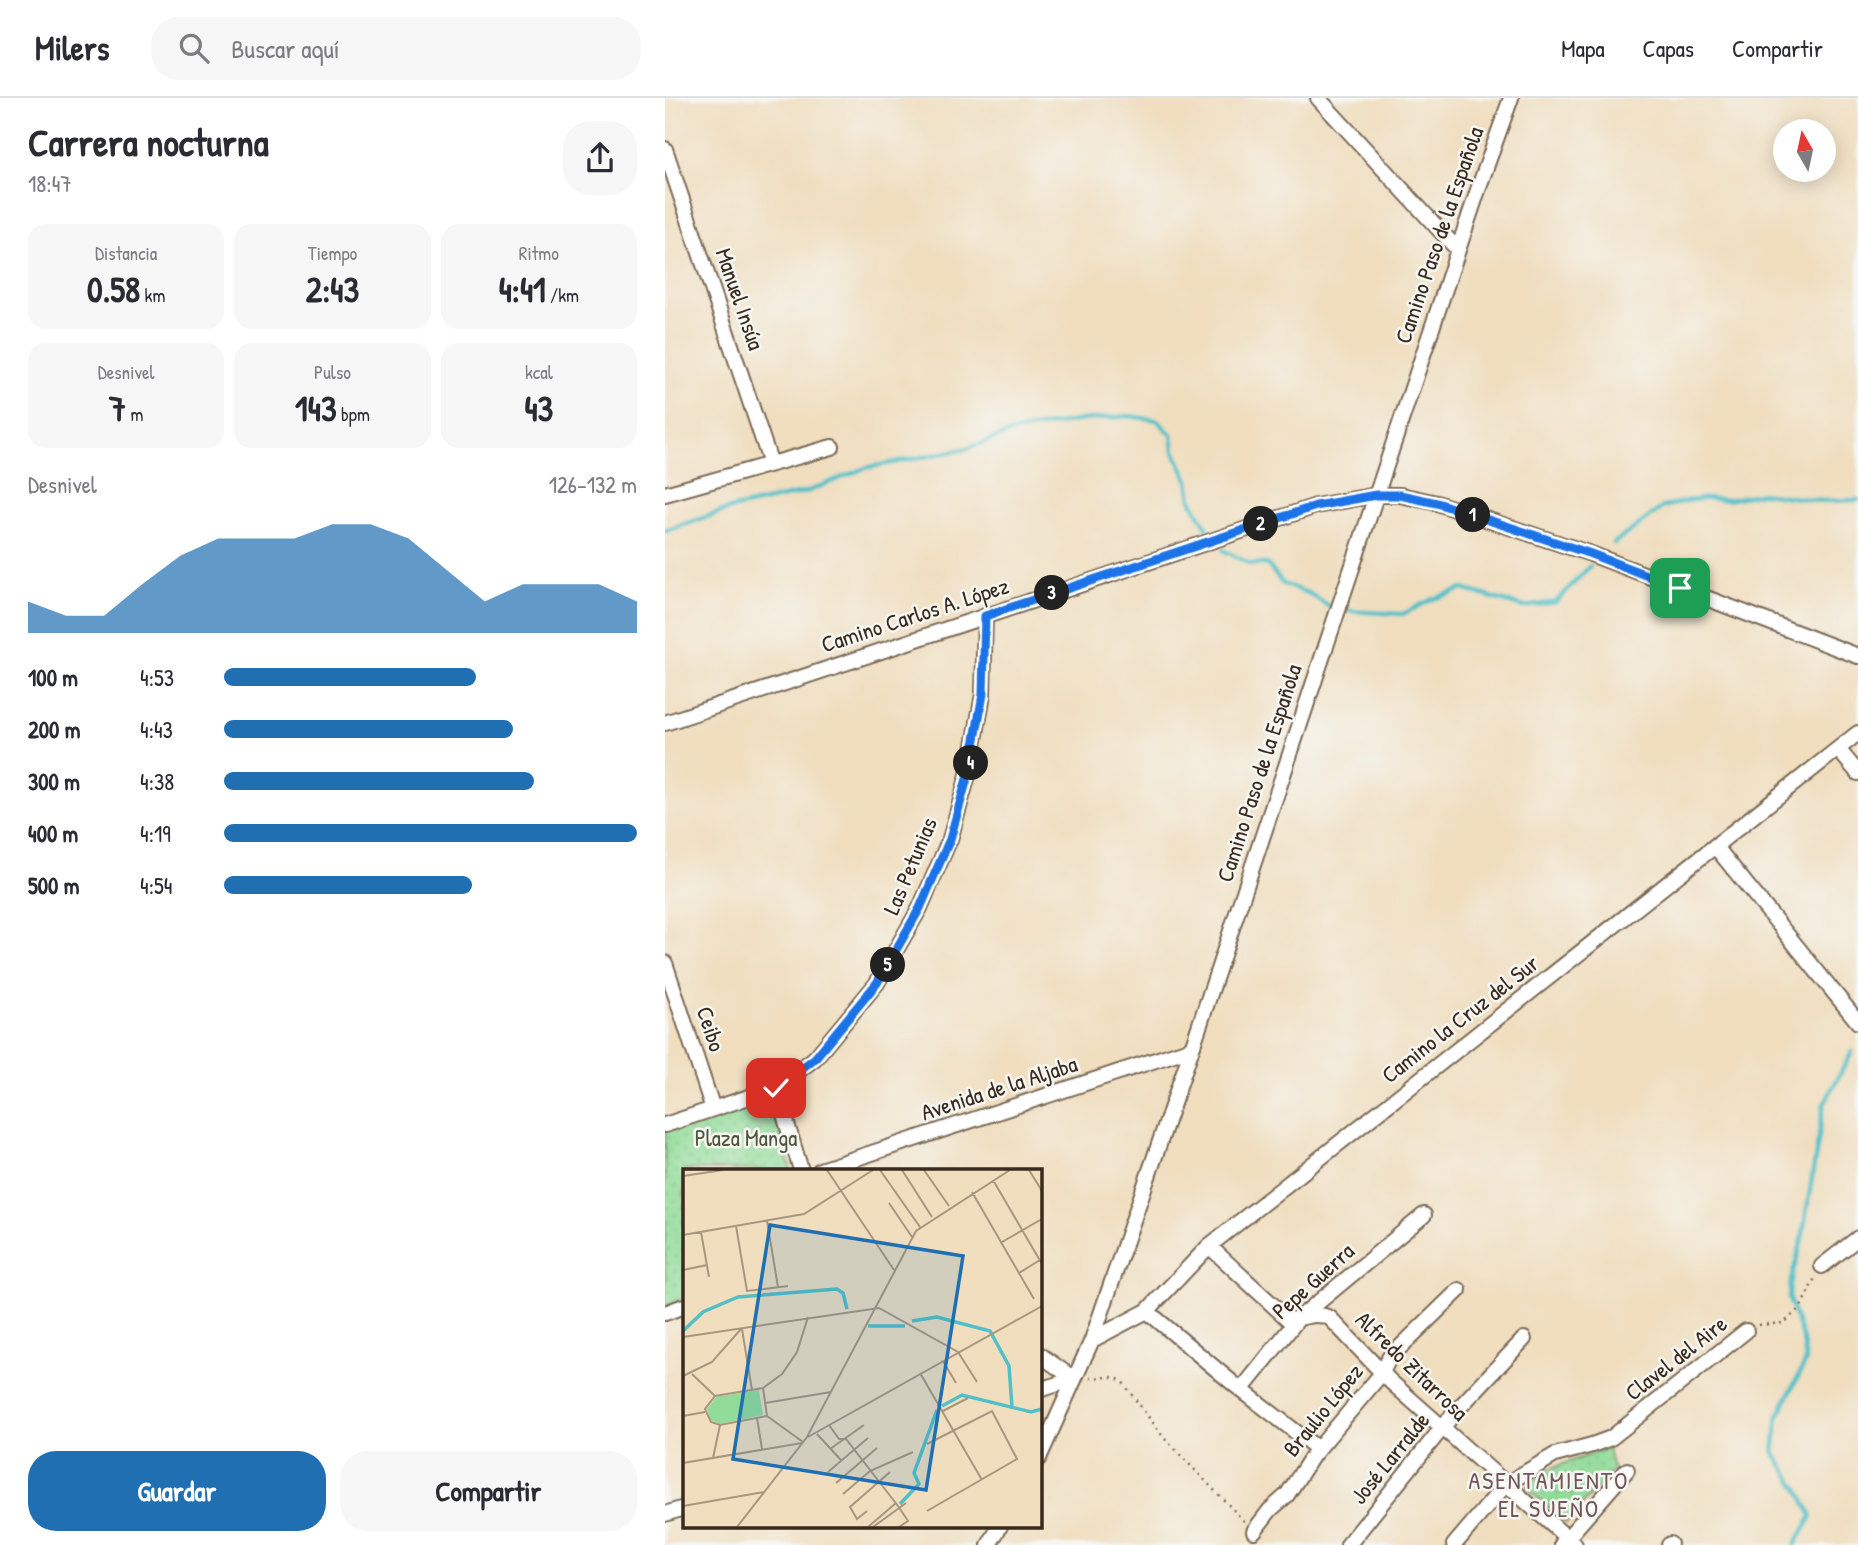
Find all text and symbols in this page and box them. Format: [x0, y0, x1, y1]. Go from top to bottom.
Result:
search box [151, 17, 641, 80]
text: Milers [35, 26, 109, 70]
icon: search [175, 29, 213, 67]
text: Buscar aquí [231, 31, 340, 66]
text: Mapa [1561, 32, 1605, 64]
text: Capas [1643, 32, 1694, 64]
text: Compartir [1732, 32, 1823, 64]
text: Carrera nocturna [28, 116, 269, 168]
north arrow [1773, 119, 1836, 182]
map controls [1773, 119, 1836, 182]
button: share [563, 121, 637, 195]
street label: Camino Paso de la Española [1387, 122, 1490, 347]
text: 18:47 [28, 168, 72, 199]
text: Distancia [95, 240, 157, 266]
text: Tiempo [308, 240, 357, 266]
text: Ritmo [519, 240, 559, 266]
street label: Manuel Insúa [709, 244, 772, 354]
text: 0.58 [87, 266, 140, 313]
text: 2:43 [306, 266, 359, 313]
text: 4:41 [499, 266, 546, 313]
text: km [140, 282, 165, 308]
text: /km [546, 282, 579, 308]
text: Desnivel [98, 359, 155, 385]
text: Pulso [314, 359, 351, 385]
text: kcal [525, 359, 553, 385]
text: 7 [109, 385, 126, 432]
text: 143 [295, 385, 337, 432]
text: 43 [524, 385, 553, 432]
text: m [126, 401, 143, 427]
text: bpm [337, 401, 370, 427]
text: Desnivel [28, 469, 97, 500]
text: 126–132 m [549, 469, 637, 500]
pin: 1 [1455, 498, 1491, 532]
text: 1 [1469, 501, 1476, 527]
pin: 2 [1243, 506, 1279, 542]
text: 2 [1256, 510, 1265, 536]
pin [1650, 558, 1710, 618]
icon: arrive [1661, 569, 1699, 607]
street label: Camino Carlos A. López [817, 570, 1013, 659]
pin: 3 [1035, 575, 1069, 610]
text: 3 [1047, 579, 1056, 605]
street label: Camino Paso de la Española [1209, 660, 1308, 886]
text: 100 m [28, 662, 78, 693]
text: 4:53 [140, 662, 174, 693]
text: 200 m [28, 714, 80, 745]
text: 4:43 [140, 714, 173, 745]
pin: 4 [953, 746, 989, 780]
text: 4 [967, 749, 974, 775]
text: 300 m [28, 766, 80, 797]
text: 4:38 [140, 766, 174, 797]
street label: Las Petunias [875, 812, 944, 919]
text: 400 m [28, 818, 78, 849]
text: 4:19 [140, 818, 171, 849]
text: 500 m [28, 870, 79, 901]
text: 4:54 [140, 870, 172, 901]
street label: Camino la Cruz del Sur [1375, 947, 1545, 1090]
pin: 5 [871, 948, 906, 982]
text: 5 [883, 951, 892, 977]
street label: Ceibo [690, 1002, 733, 1055]
street label: Avenida de la Aljaba [917, 1048, 1081, 1127]
pin [746, 1058, 806, 1118]
icon: check [757, 1069, 795, 1107]
park label: Plaza Manga [695, 1122, 797, 1153]
inset map [683, 1169, 1041, 1528]
street label: Pepe Guerra [1265, 1235, 1360, 1326]
street label: Alfredo Zitarrosa [1349, 1304, 1476, 1427]
street label: Clavel del Aire [1618, 1308, 1733, 1407]
street label: Braulio López [1276, 1357, 1370, 1463]
street label: José Larralde [1343, 1405, 1436, 1510]
button: Guardar [28, 1451, 326, 1531]
button: Compartir [340, 1451, 637, 1531]
district label: ASENTAMIENTO EL SUEÑO [1469, 1464, 1629, 1524]

